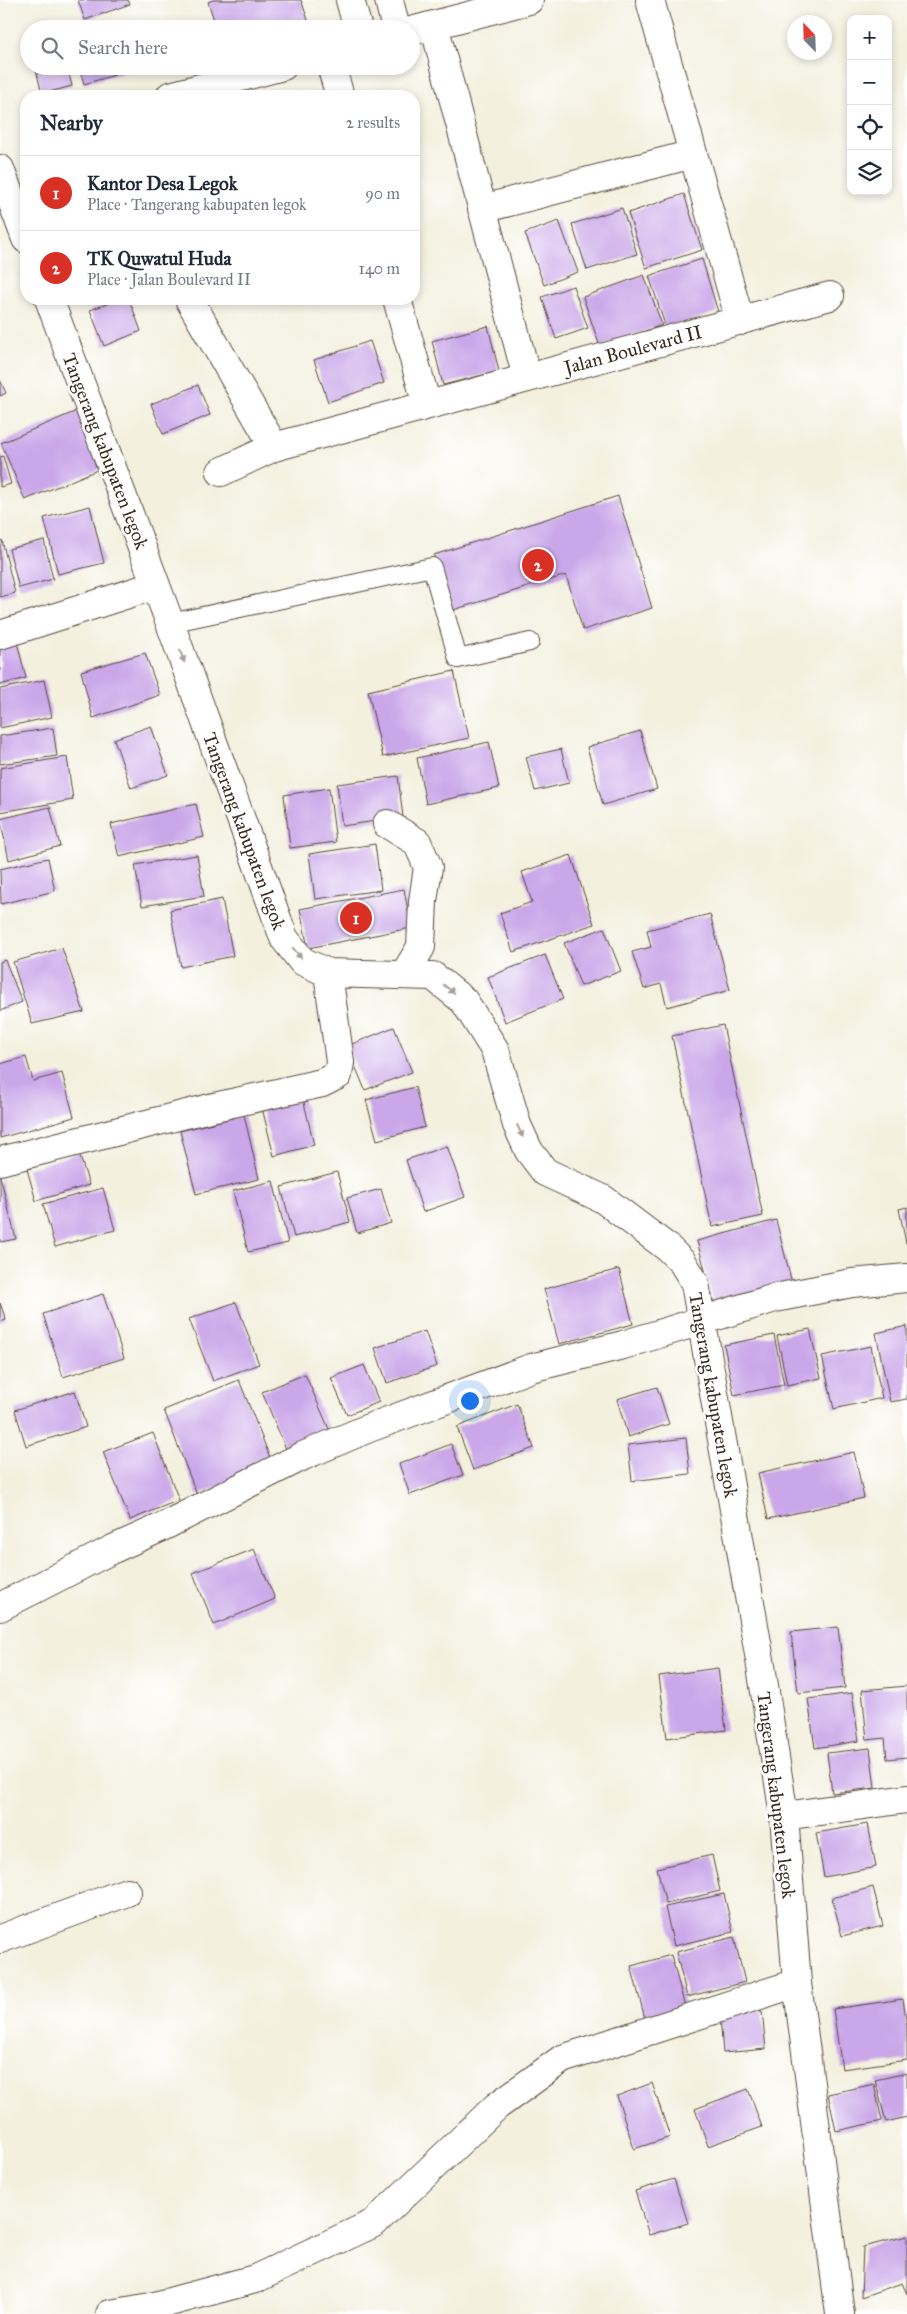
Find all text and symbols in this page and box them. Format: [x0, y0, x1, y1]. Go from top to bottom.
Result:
north arrow [787, 15, 832, 60]
map controls [847, 15, 892, 195]
button: + [847, 15, 892, 60]
search box [20, 20, 420, 75]
icon: search [38, 34, 66, 62]
text: Search here [78, 36, 168, 59]
button: − [847, 60, 892, 105]
button: locate [847, 105, 892, 150]
text: Nearby [40, 110, 103, 136]
text: 2 results [346, 113, 400, 132]
button: layers [847, 150, 892, 195]
text: Kantor Desa Legok [87, 172, 238, 195]
text: 1 [53, 184, 59, 203]
text: 90 m [365, 184, 400, 203]
text: Place · Tangerang kabupaten legok [87, 195, 306, 214]
text: TK Quwatul Huda [87, 247, 232, 270]
text: 2 [52, 259, 60, 278]
text: 140 m [359, 259, 400, 278]
text: Place · Jalan Boulevard II [87, 270, 251, 289]
street label: Jalan Boulevard II [560, 320, 705, 380]
street label: Tangerang kabupaten legok [57, 350, 154, 553]
pin: 2 [522, 546, 554, 584]
one-way arrow [178, 649, 186, 664]
street label: Tangerang kabupaten legok [197, 729, 291, 933]
pin: 1 [340, 899, 372, 937]
one-way arrow [291, 947, 302, 960]
one-way arrow [442, 984, 456, 994]
one-way arrow [516, 1124, 524, 1138]
street label: Tangerang kabupaten legok [683, 1291, 743, 1500]
your location [457, 1388, 483, 1414]
street label: Tangerang kabupaten legok [751, 1690, 801, 1900]

